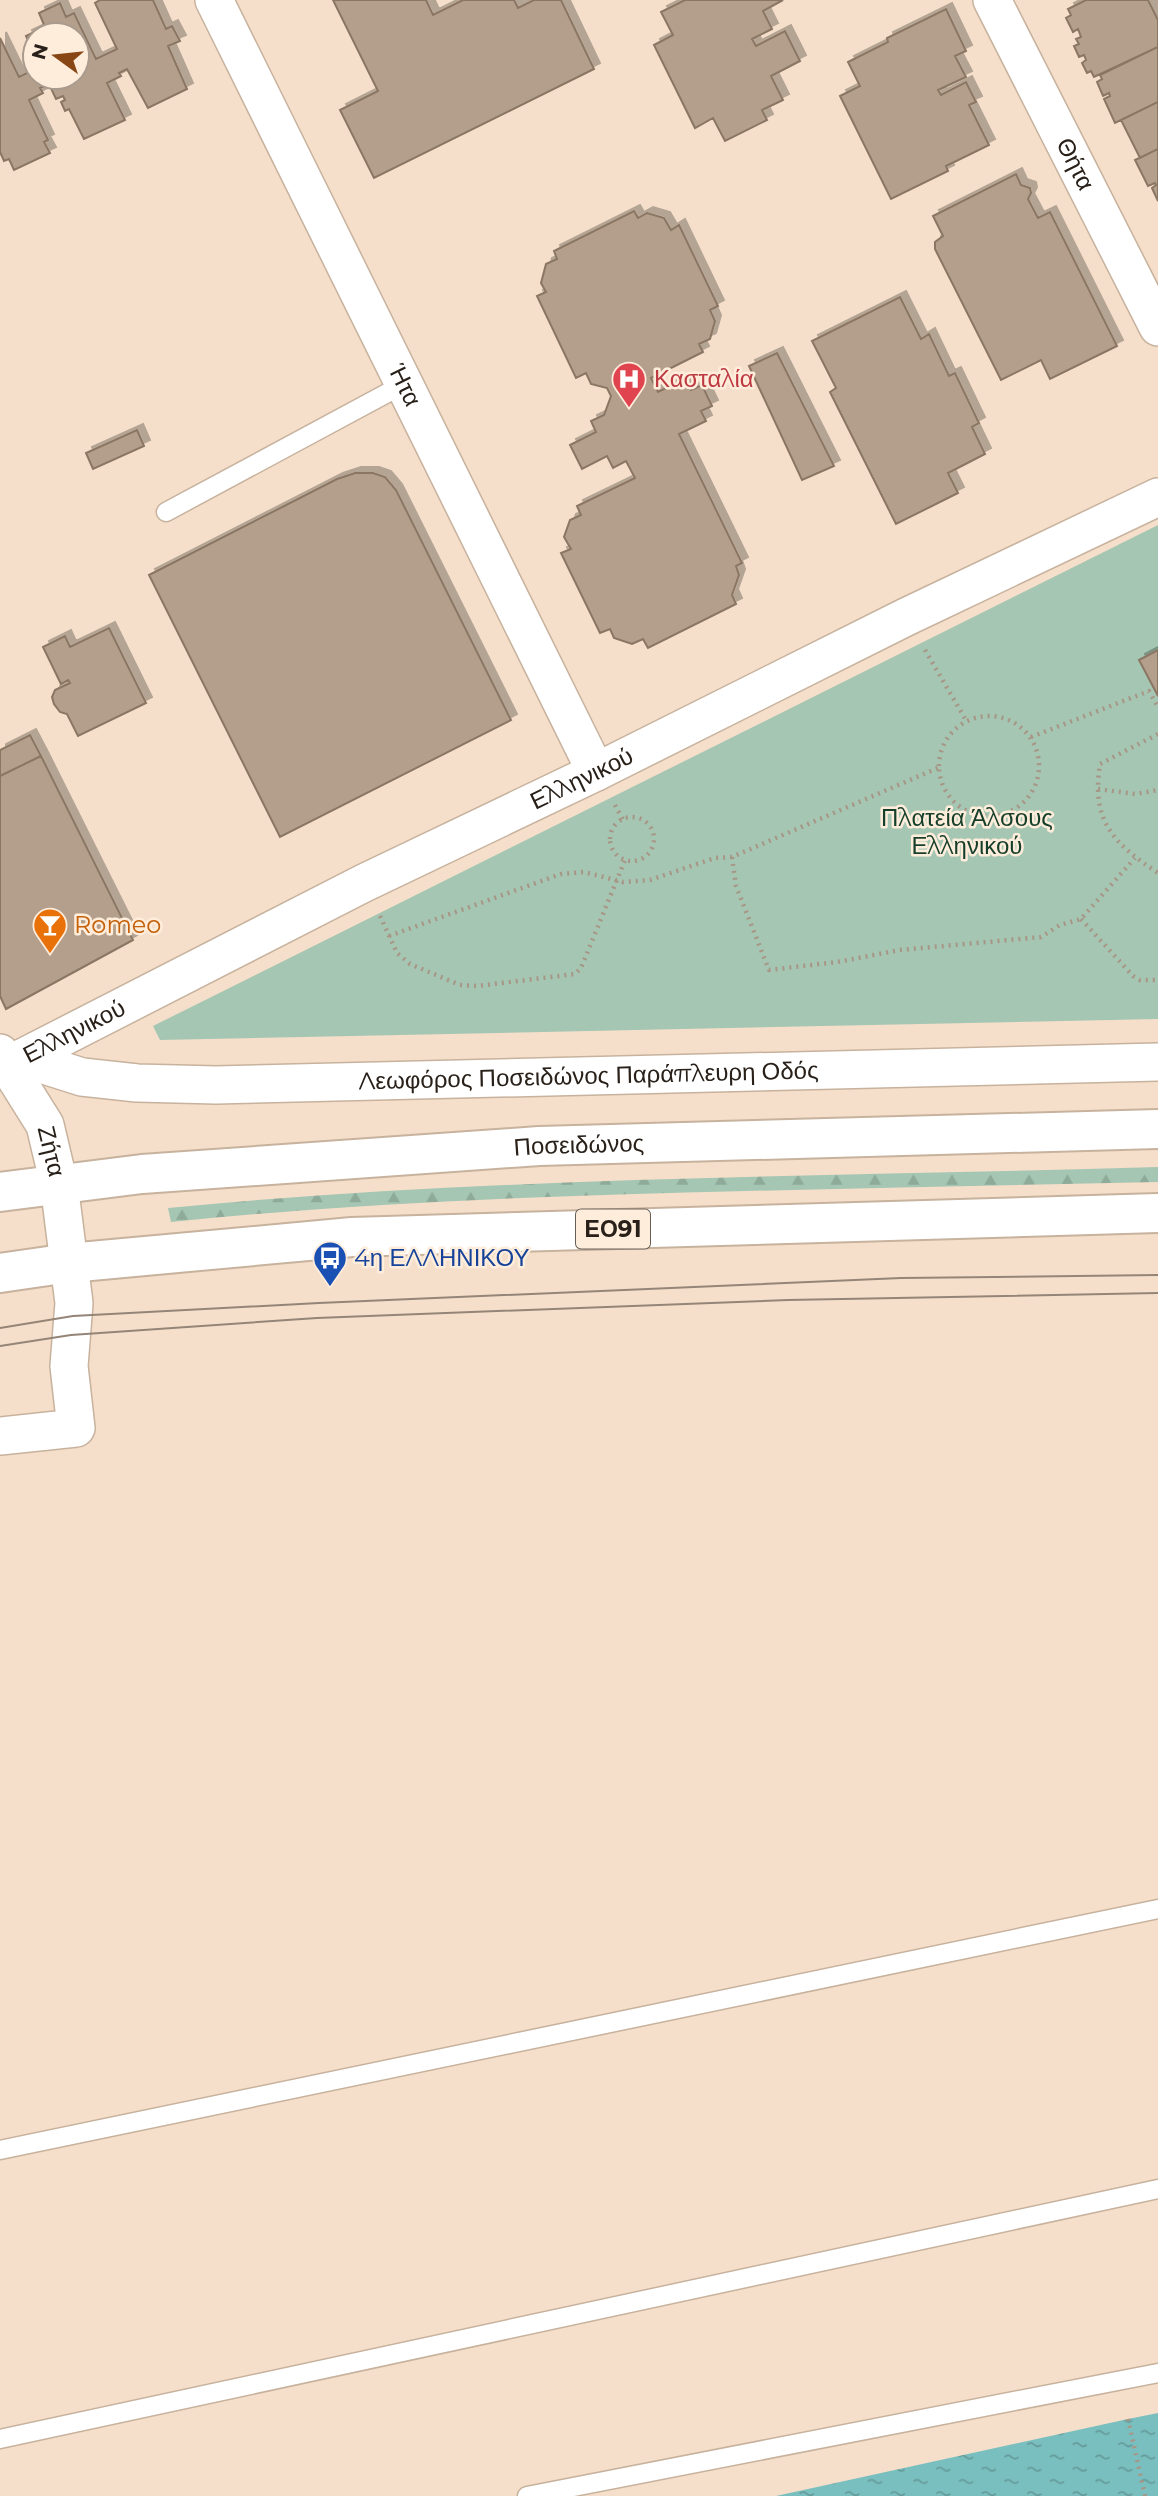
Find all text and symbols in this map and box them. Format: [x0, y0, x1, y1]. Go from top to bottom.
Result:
north arrow [21, 21, 91, 91]
text: N [27, 41, 53, 62]
street label: Θήτα [1050, 133, 1101, 195]
street label: Ήτα [382, 359, 428, 411]
hospital icon: Κασταλία [610, 360, 648, 409]
place label: Κασταλία [654, 364, 754, 393]
street label: Ελληνικού [525, 741, 638, 815]
park label: Πλατεία Άλσους Ελληνικού [881, 803, 1053, 860]
bar icon: Romeo [31, 906, 69, 955]
place label: Romeo [74, 910, 161, 939]
street label: Ελληνικού [18, 993, 130, 1069]
street label: Λεωφόρος Ποσειδώνος Παράπλευρη Οδός [358, 1055, 819, 1096]
street label: Ζήτα [32, 1123, 72, 1180]
street label: Ποσειδώνος [513, 1128, 645, 1162]
road number: ΕΟ91 [576, 1210, 650, 1248]
bus stop icon: 4η ΕΛΛΗΝΙΚΟΥ [311, 1239, 349, 1288]
place label: 4η ΕΛΛΗΝΙΚΟΥ [354, 1243, 530, 1272]

